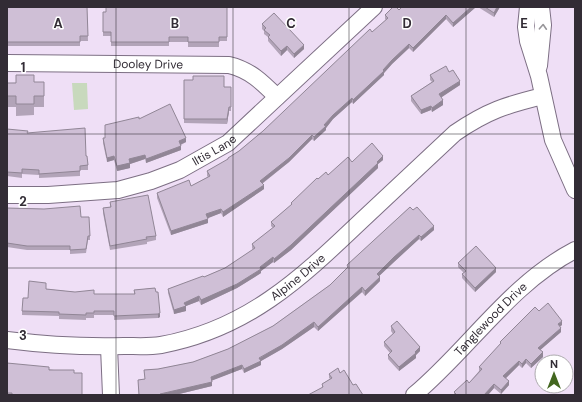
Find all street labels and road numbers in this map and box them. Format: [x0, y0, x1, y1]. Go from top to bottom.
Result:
street label: Dooley Drive [113, 56, 183, 73]
street label: Iltis Lane [189, 131, 240, 170]
street label: Alpine Drive [267, 250, 329, 304]
street label: Tanglewood Drive [451, 279, 531, 360]

